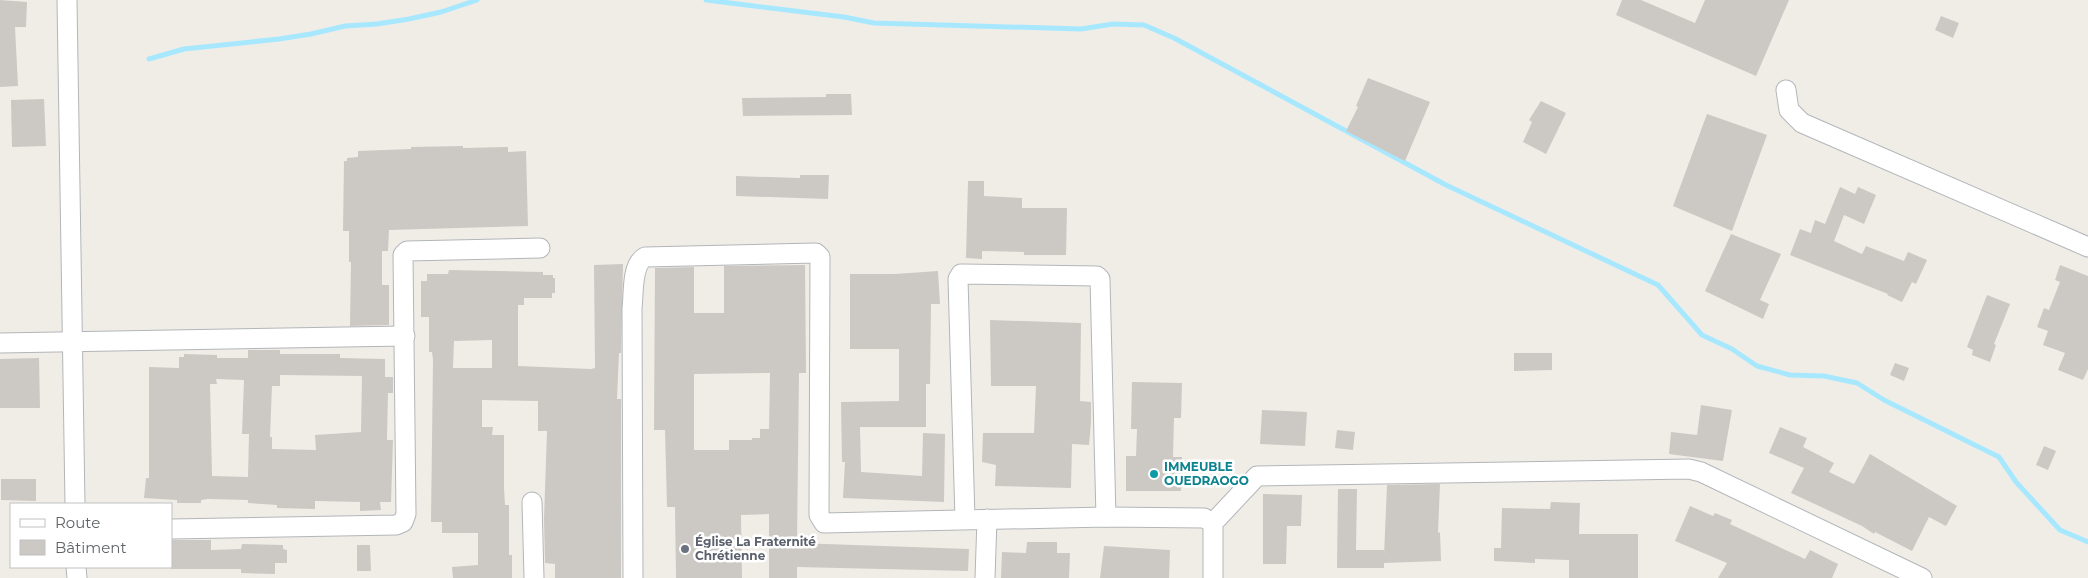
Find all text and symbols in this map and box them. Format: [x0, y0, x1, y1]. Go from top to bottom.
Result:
place label: IMMEUBLE OUEDRAOGO [1164, 459, 1249, 488]
marker: IMMEUBLE OUEDRAOGO [1148, 468, 1160, 480]
legend [10, 503, 172, 568]
text: Route [55, 513, 100, 532]
place label: Église La Fraternité Chrétienne [695, 534, 816, 563]
text: Bâtiment [55, 538, 127, 557]
marker: Église La Fraternité Chrétienne [679, 543, 691, 555]

